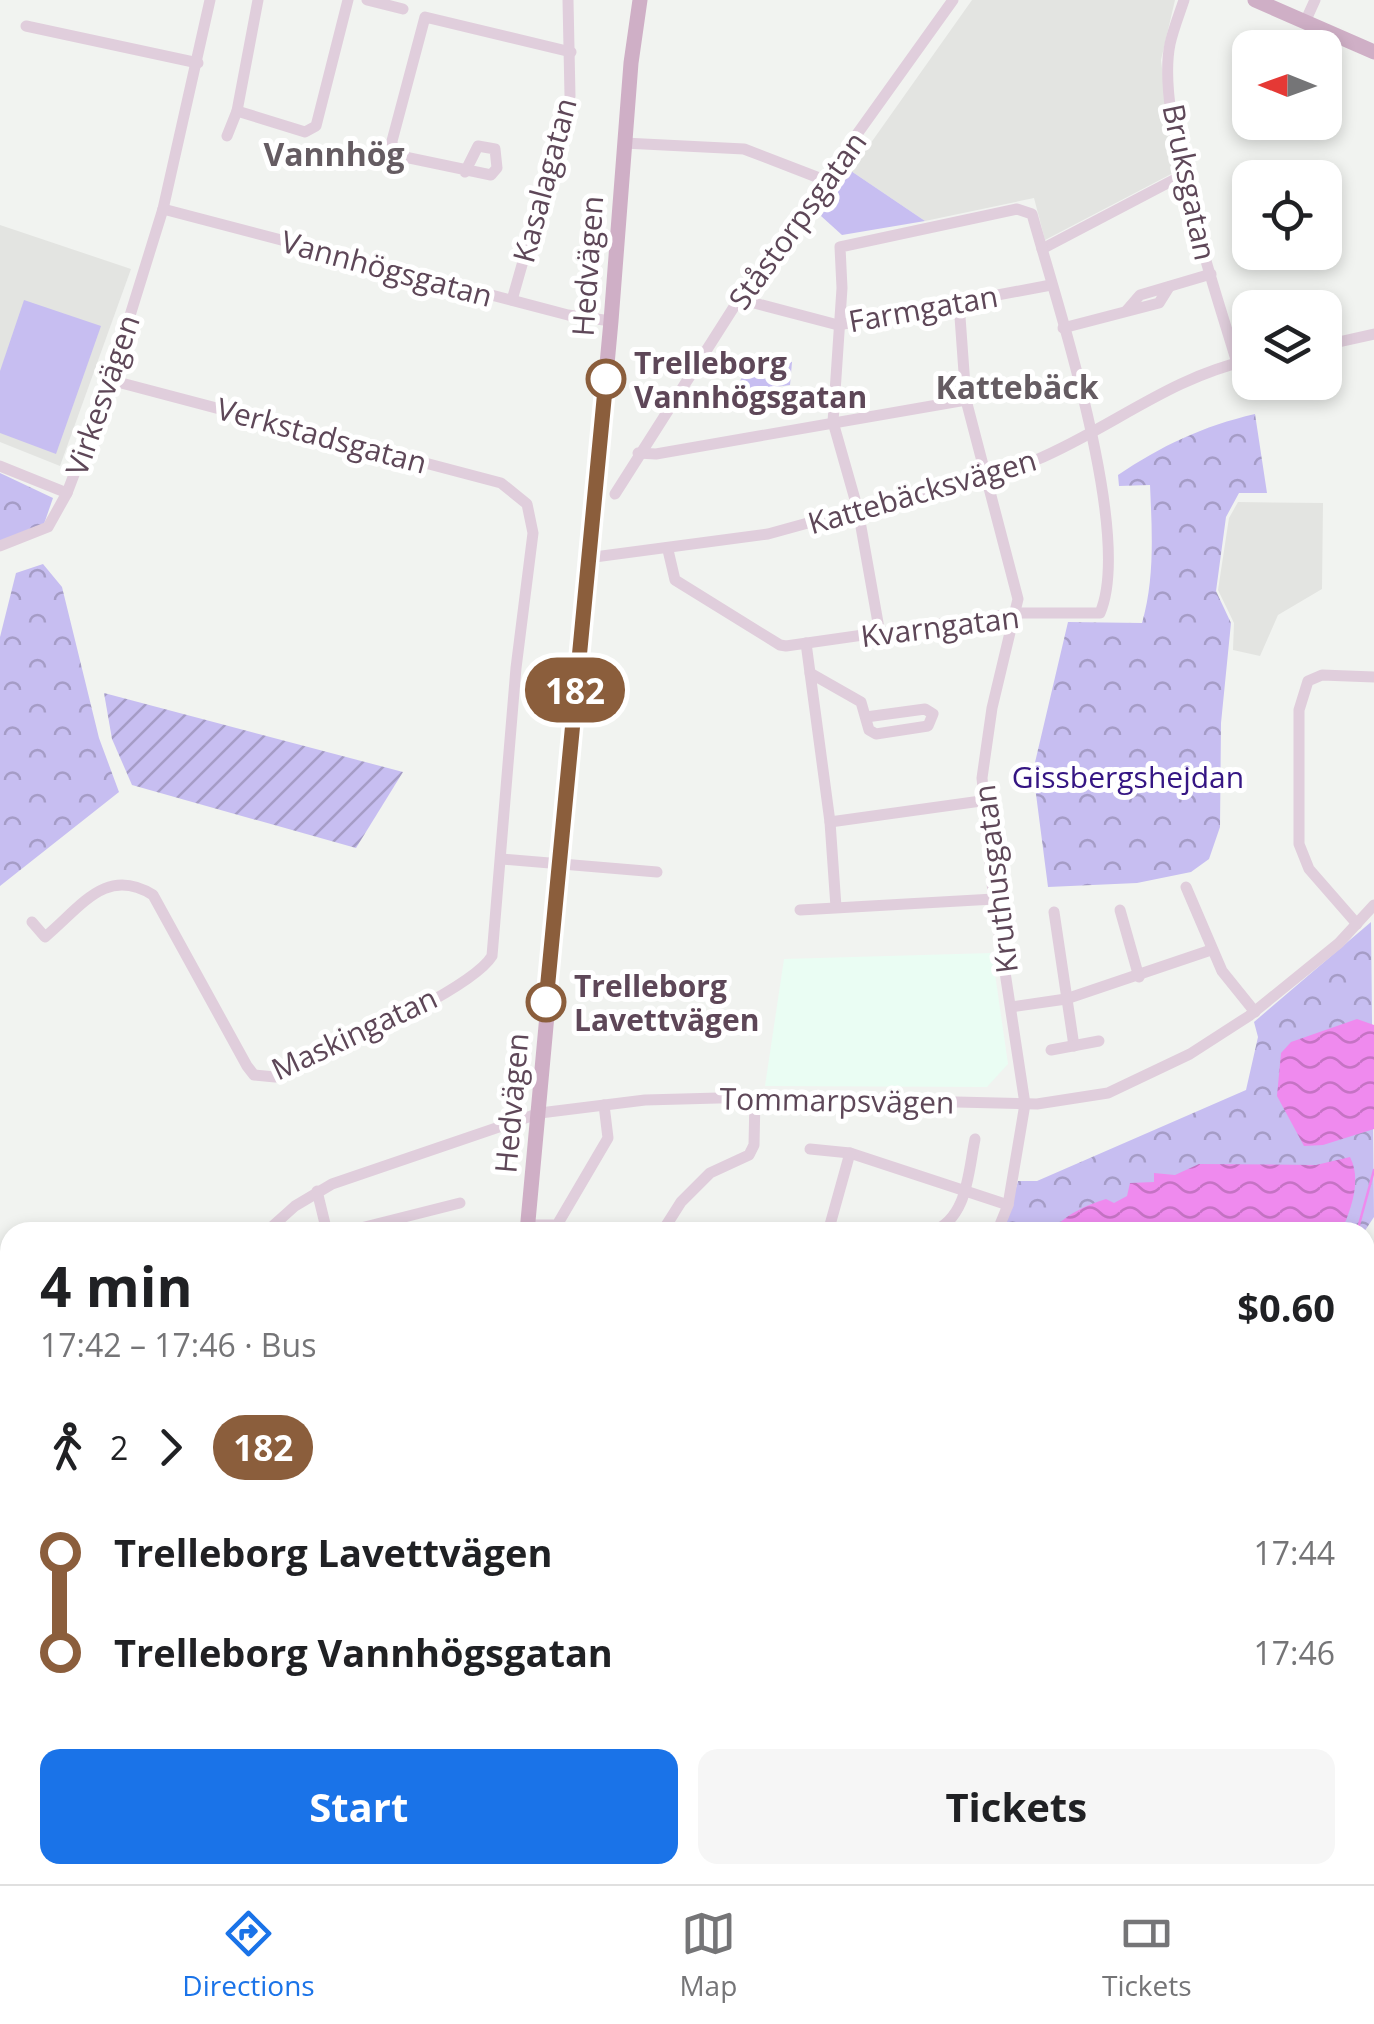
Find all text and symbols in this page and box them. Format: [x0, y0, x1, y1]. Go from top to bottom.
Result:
north arrow [1232, 30, 1342, 140]
map controls [1232, 30, 1342, 400]
street label: Kasalagatan [502, 93, 586, 267]
street label: Bruksgatan [1153, 100, 1227, 264]
street label: Ståstorpsgatan [719, 123, 875, 317]
district label: Vannhög [263, 132, 405, 175]
button: locate [1232, 160, 1342, 270]
street label: Hedvägen [562, 194, 612, 338]
street label: Vannhögsgatan [277, 220, 497, 316]
street label: Farmgatan [845, 275, 1001, 341]
button: layers [1232, 290, 1342, 400]
street label: Virkesvägen [55, 309, 149, 481]
place label: Trelleborg Vannhögsgatan [634, 342, 867, 417]
marker: Trelleborg Vannhögsgatan [587, 360, 625, 398]
district label: Kattebäck [935, 365, 1099, 408]
street label: Verkstadsgatan [212, 387, 432, 483]
street label: Kattebäcksvägen [803, 439, 1041, 543]
street label: Kvarngatan [858, 596, 1022, 656]
line badge: 182 [518, 658, 632, 722]
text: 182 [545, 667, 605, 714]
park label: Gissbergshejdan [1012, 756, 1244, 797]
street label: Kruthusgatan [963, 782, 1027, 976]
place label: Trelleborg Lavettvägen [574, 965, 759, 1040]
street label: Maskingatan [264, 977, 444, 1089]
marker: Trelleborg Lavettvägen [527, 983, 565, 1021]
street label: Hedvägen [484, 1031, 538, 1175]
street label: Tommarpsvägen [719, 1077, 955, 1123]
text: 4 min [40, 1248, 193, 1323]
text: $0.60 [1237, 1281, 1335, 1333]
text: 17:42 – 17:46 · Bus [40, 1323, 316, 1366]
icon: walk [40, 1420, 95, 1475]
icon: forward [143, 1420, 198, 1475]
text: 182 [233, 1424, 293, 1471]
text: 2 [110, 1426, 128, 1469]
text: Trelleborg Lavettvägen [114, 1526, 552, 1578]
text: 17:44 [1253, 1531, 1335, 1574]
text: Trelleborg Vannhögsgatan [114, 1626, 613, 1678]
text: 17:46 [1253, 1631, 1335, 1674]
button: Start [40, 1749, 678, 1864]
button: Tickets [698, 1749, 1335, 1864]
tab: Directions [182, 1906, 315, 2004]
tab: Map [679, 1906, 737, 2004]
tab: Tickets [1102, 1906, 1192, 2004]

